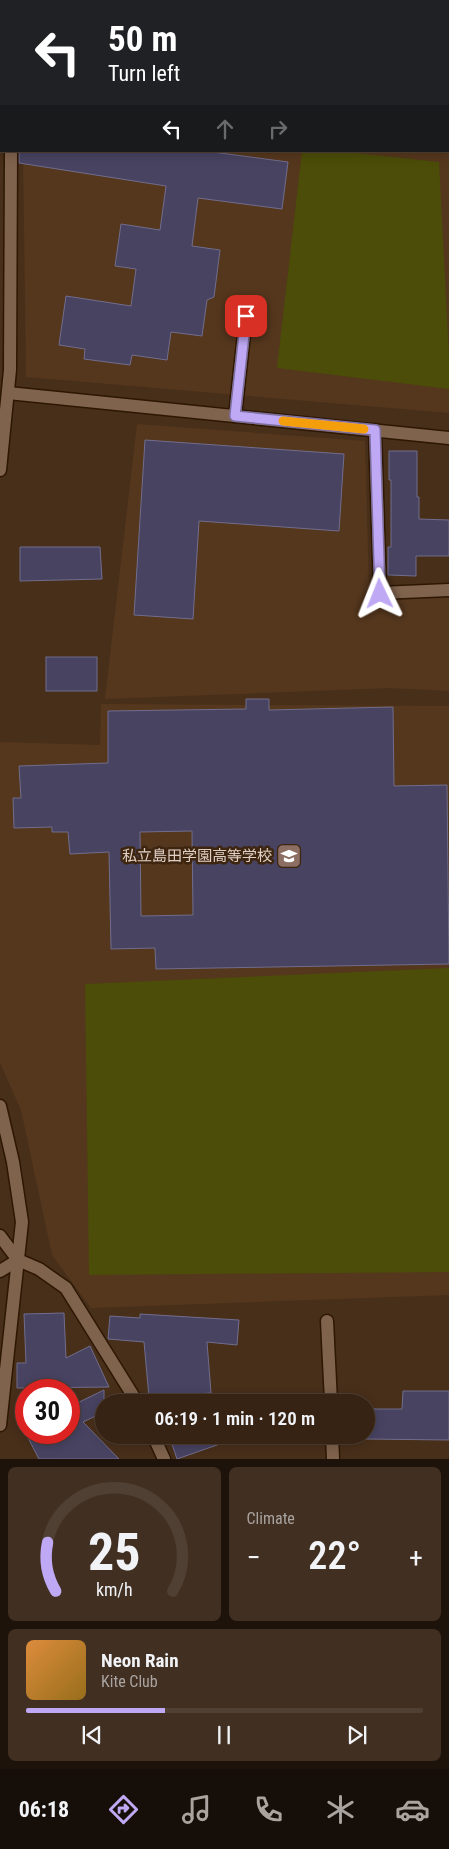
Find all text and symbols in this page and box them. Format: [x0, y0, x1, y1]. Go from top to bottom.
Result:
text: 50 m [108, 19, 177, 60]
icon: left [25, 20, 90, 85]
text: Turn left [108, 61, 180, 86]
icon: left [158, 115, 186, 143]
icon: ahead [211, 115, 239, 143]
icon: right [264, 115, 292, 143]
pin [225, 295, 267, 337]
icon: arrive [232, 302, 260, 330]
position arrow [353, 567, 405, 619]
school or university icon: 私立島田学園高等学校 [276, 843, 302, 869]
place label: 私立島田学園高等学校 [122, 847, 272, 865]
speed limit sign: 30 [15, 1379, 80, 1444]
text: 06:19 · 1 min · 120 m [155, 1407, 315, 1430]
text: Climate [247, 1509, 295, 1528]
text: 25 [88, 1522, 141, 1583]
text: 22° [308, 1534, 361, 1578]
text: − [247, 1541, 261, 1574]
text: + [409, 1541, 423, 1574]
text: km/h [96, 1579, 133, 1600]
text: Neon Rain [101, 1649, 179, 1672]
text: Kite Club [101, 1672, 158, 1691]
icon: previous [78, 1721, 106, 1749]
icon: pause [210, 1721, 238, 1749]
icon: next [343, 1721, 371, 1749]
icon: directions [106, 1792, 141, 1827]
icon: music [179, 1792, 214, 1827]
icon: phone [251, 1792, 286, 1827]
icon: climate [323, 1792, 358, 1827]
icon: car [395, 1792, 430, 1827]
text: 06:18 [19, 1797, 69, 1822]

